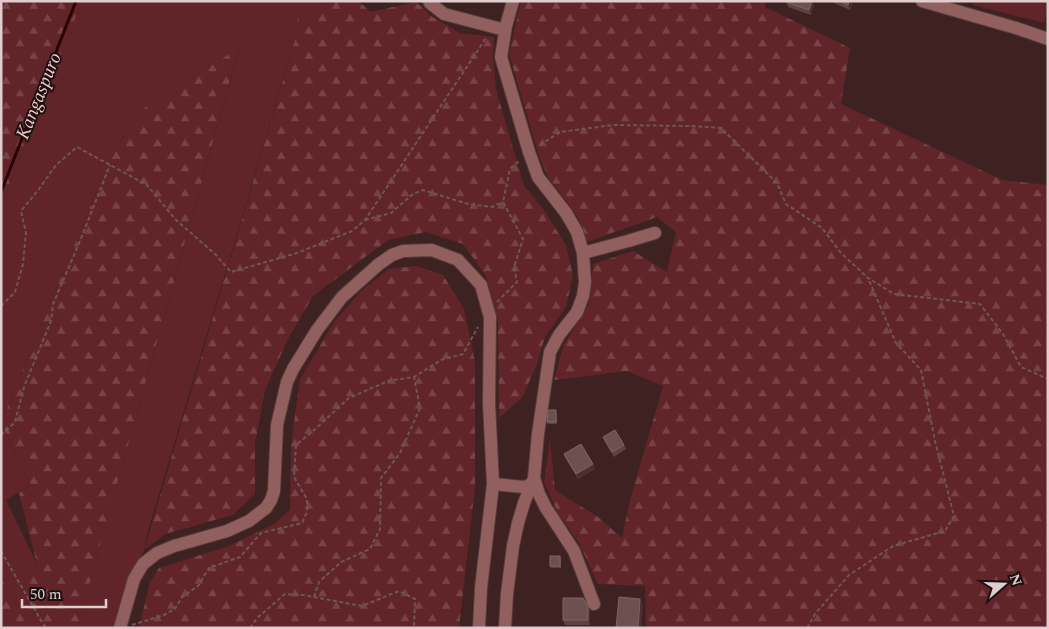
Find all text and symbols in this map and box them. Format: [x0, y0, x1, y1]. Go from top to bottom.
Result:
water label: Kangaspuro [8, 48, 70, 144]
north arrow [979, 559, 1029, 609]
text: N [1004, 571, 1028, 589]
scale bar [22, 576, 106, 608]
text: 50 m [30, 583, 62, 606]

